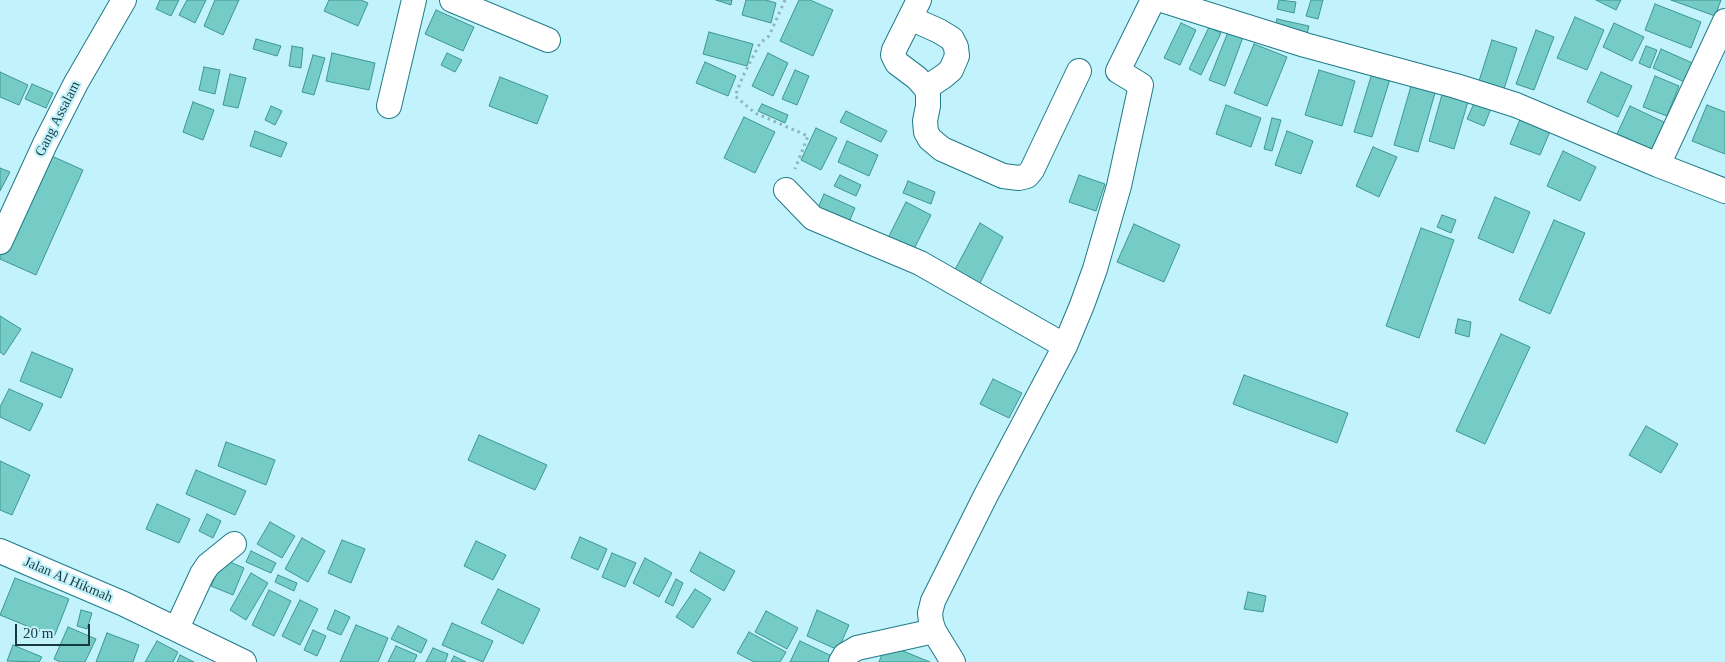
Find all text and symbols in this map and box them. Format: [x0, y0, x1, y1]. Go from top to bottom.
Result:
street label: Gang Assalam [32, 79, 84, 159]
street label: Jalan Al Hikmah [21, 554, 115, 606]
scale bar [18, 614, 92, 646]
text: 20 m [23, 625, 53, 641]

